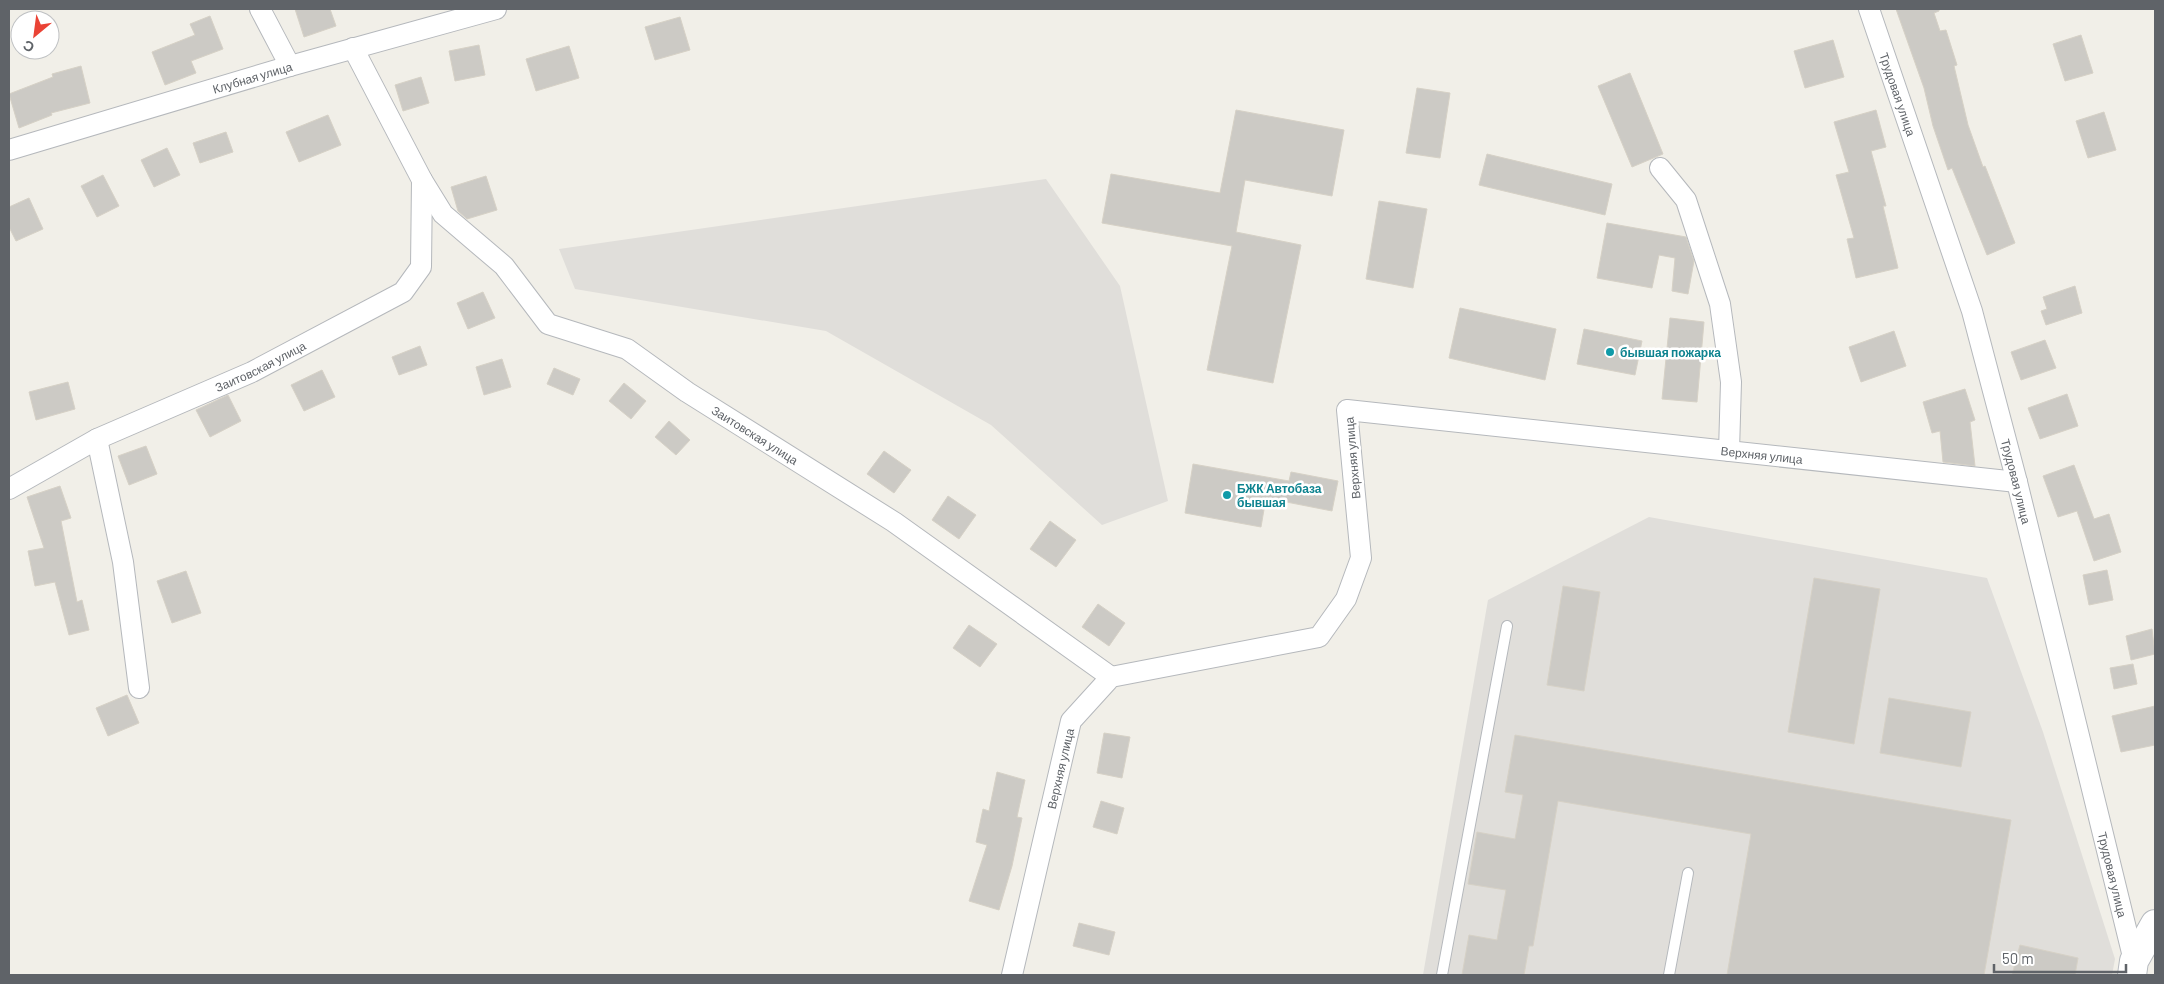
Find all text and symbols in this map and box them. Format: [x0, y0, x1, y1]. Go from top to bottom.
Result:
north arrow [10, 10, 60, 60]
text: С [20, 37, 37, 57]
street label: Трудовая улица [1877, 51, 1919, 138]
street label: Клубная улица [211, 59, 294, 96]
street label: Заитовская улица [213, 338, 308, 394]
place label: бывшая пожарка [1620, 345, 1721, 360]
marker: бывшая пожарка [1604, 346, 1616, 358]
street label: Заитовская улица [709, 402, 801, 467]
street label: Верхняя улица [1341, 416, 1364, 500]
street label: Трудовая улица [1999, 437, 2034, 526]
street label: Верхняя улица [1720, 443, 1804, 466]
place label: БЖК Автобаза бывшая [1237, 481, 1322, 509]
marker: БЖК Автобаза бывшая [1221, 489, 1233, 501]
street label: Верхняя улица [1044, 727, 1076, 810]
street label: Трудовая улица [2096, 830, 2130, 919]
scale bar [1994, 942, 2126, 974]
text: 50 m [2002, 949, 2034, 967]

